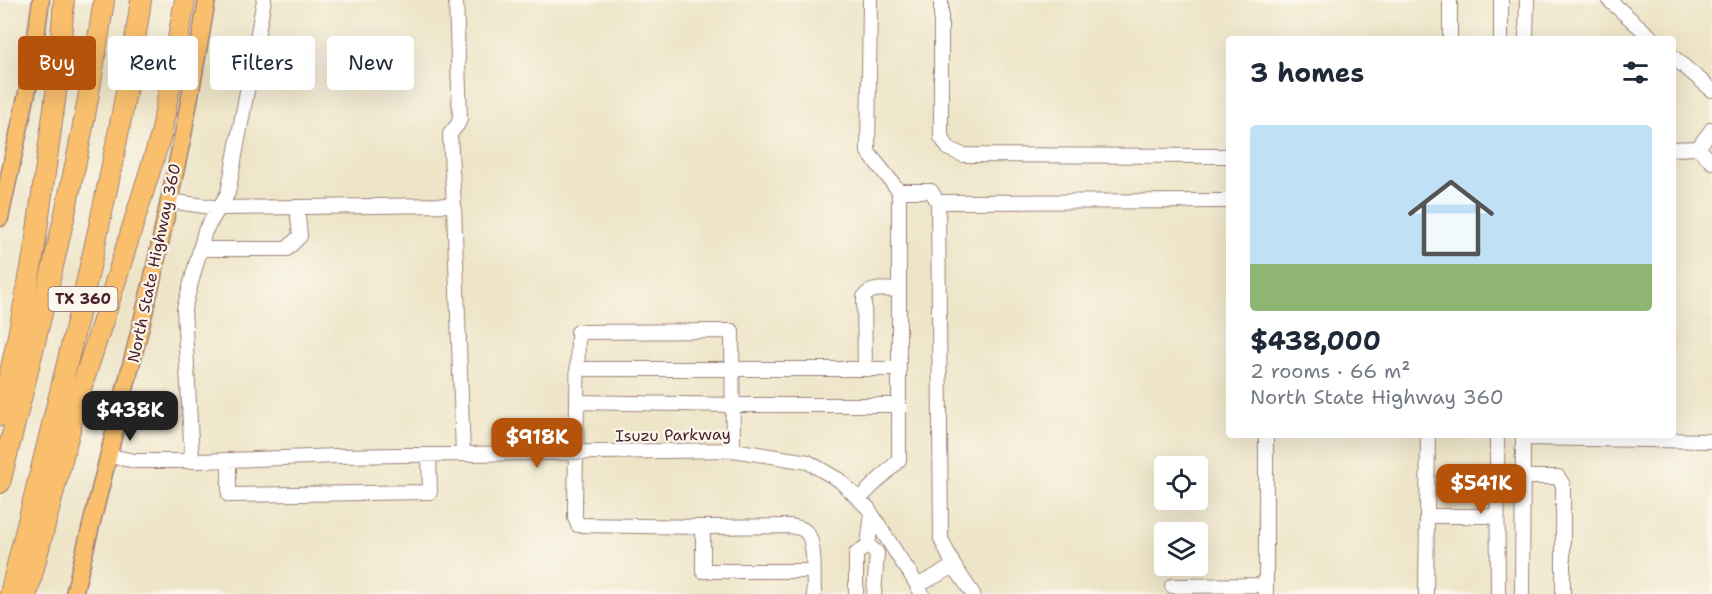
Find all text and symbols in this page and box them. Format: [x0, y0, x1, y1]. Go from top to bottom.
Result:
chip: Buy [18, 36, 96, 90]
chip: Rent [108, 36, 198, 90]
chip: Filters [210, 36, 315, 90]
chip: New [327, 36, 414, 90]
text: 3 homes [1250, 55, 1364, 90]
icon: filters [1619, 56, 1652, 89]
street label: North State Highway 360 [123, 162, 185, 364]
icon: home [1397, 164, 1505, 272]
road number: TX 360 [48, 287, 118, 311]
text: $438,000 [1250, 323, 1381, 358]
text: 2 rooms · 66 m² [1250, 358, 1411, 384]
text: North State Highway 360 [1250, 384, 1504, 410]
pin: $438K [88, 391, 172, 442]
text: $438K [96, 397, 164, 423]
pin: $918K [495, 418, 579, 469]
street label: Isuzu Parkway [615, 423, 731, 447]
text: $918K [505, 424, 569, 450]
map controls [1154, 456, 1208, 576]
button: locate [1154, 456, 1208, 510]
pin: $541K [1439, 464, 1523, 515]
text: $541K [1450, 470, 1512, 496]
button: layers [1154, 522, 1208, 576]

